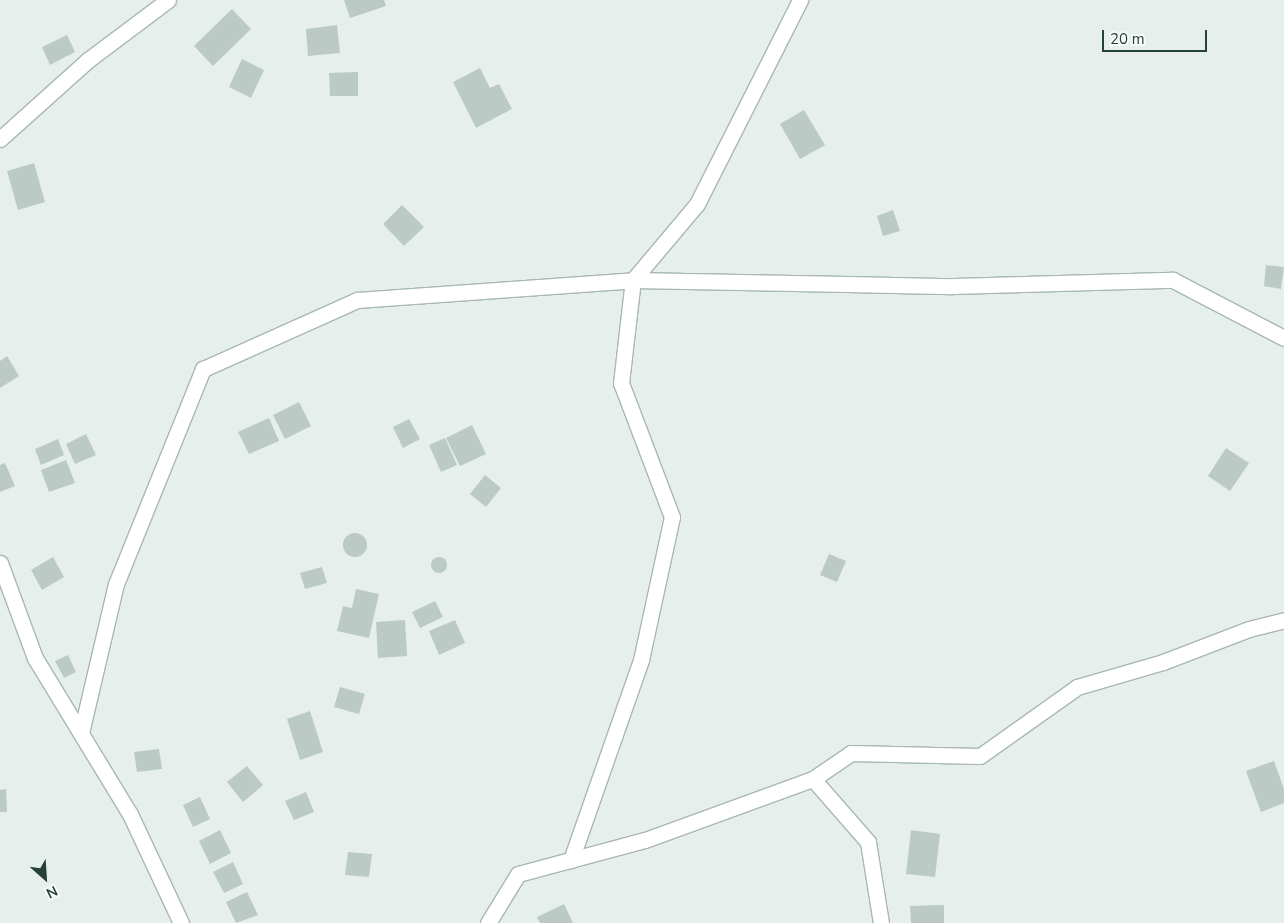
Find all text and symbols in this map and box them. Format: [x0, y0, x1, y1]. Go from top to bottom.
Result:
scale bar [1104, 20, 1209, 52]
text: 20 m [1110, 29, 1145, 49]
north arrow [20, 853, 70, 903]
text: N [43, 881, 61, 903]

